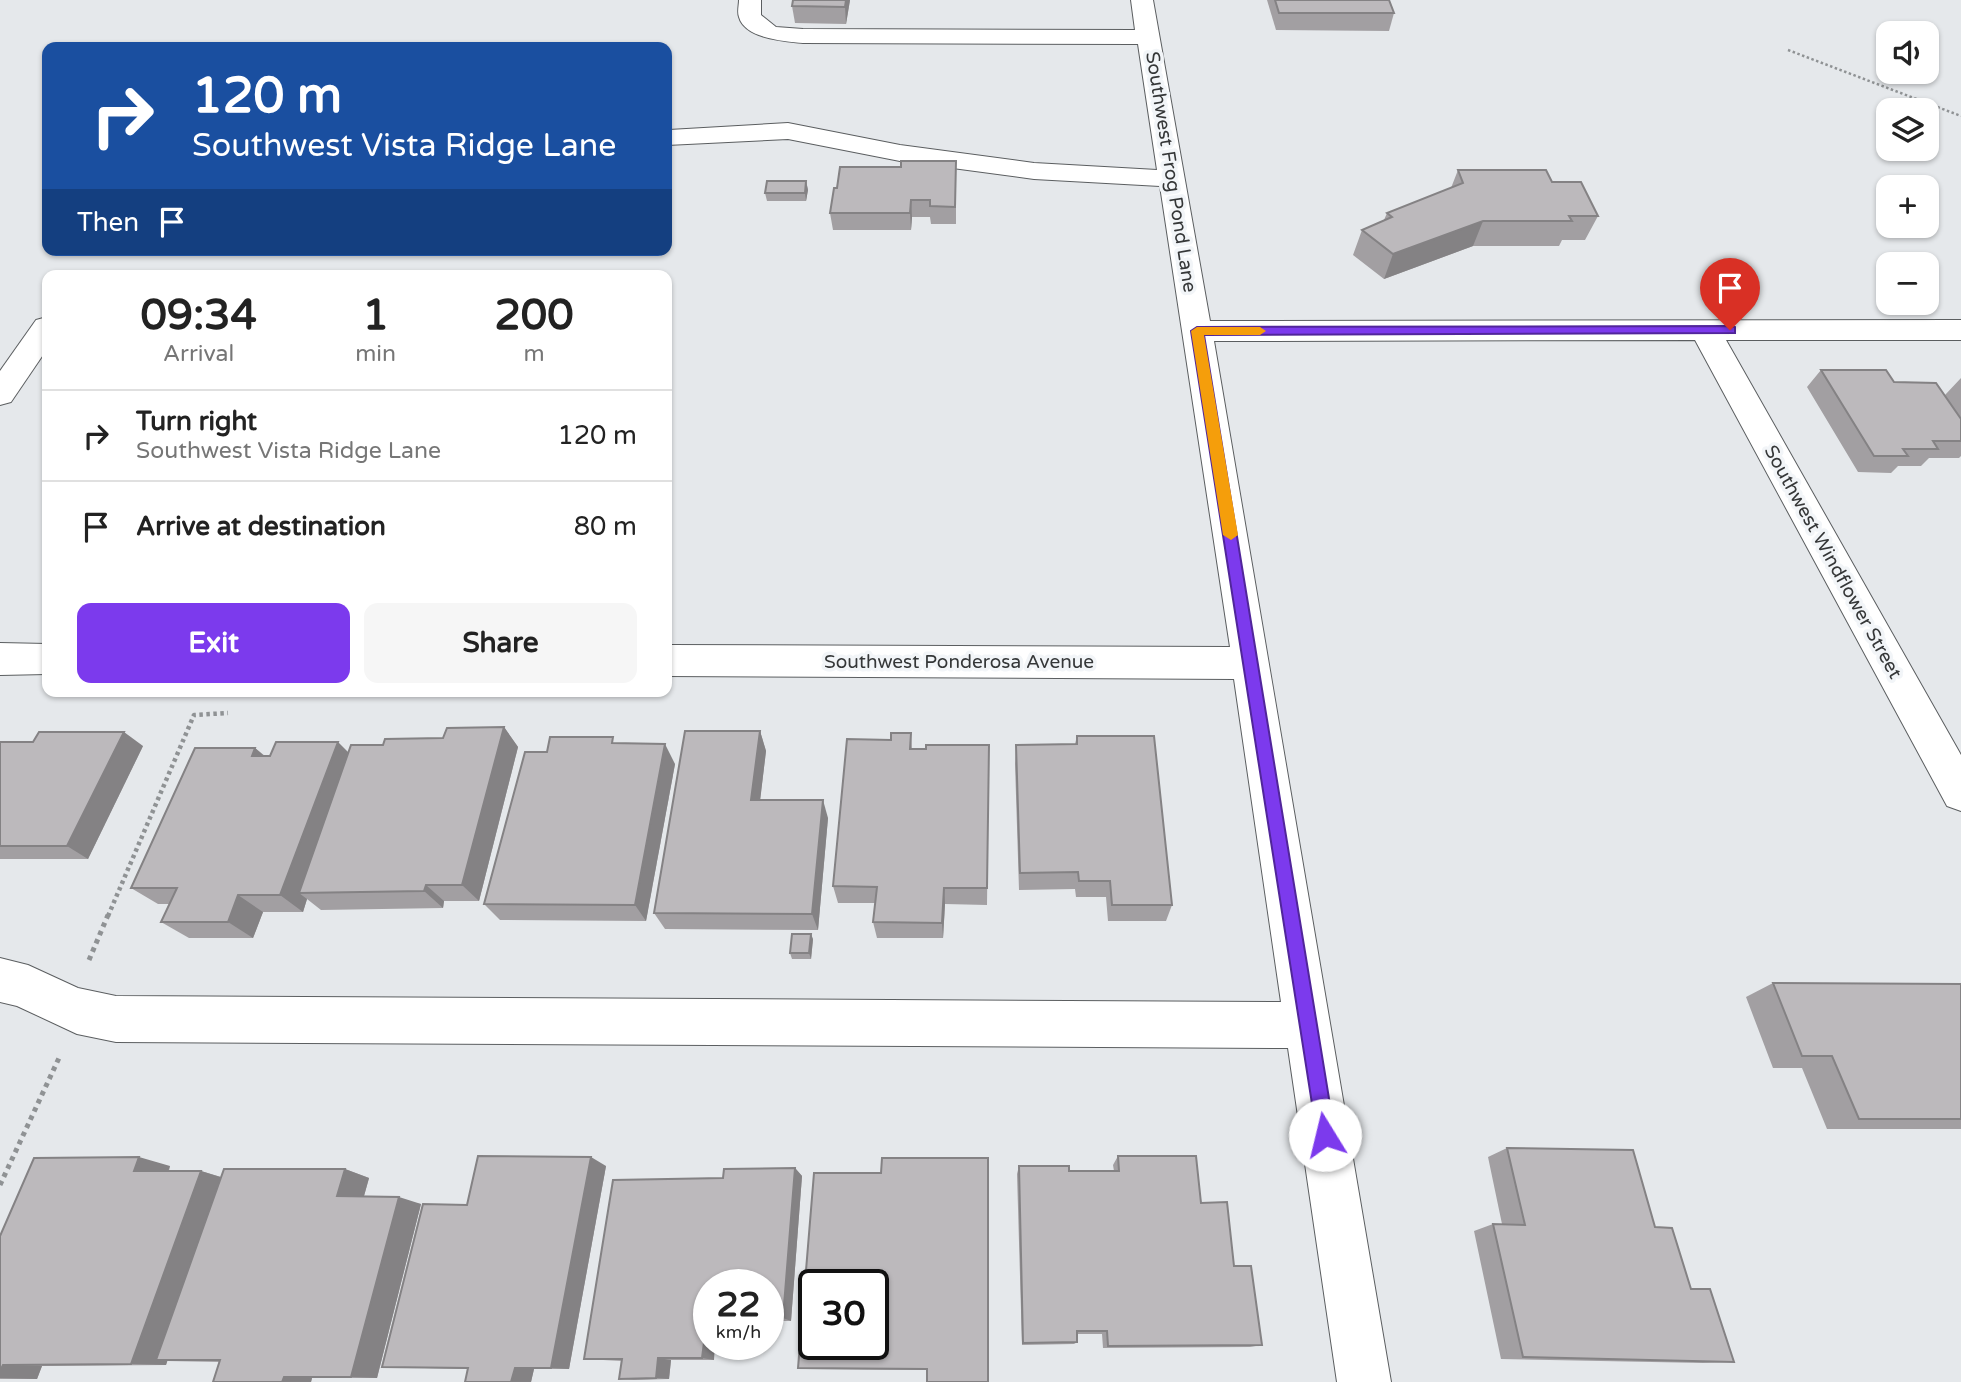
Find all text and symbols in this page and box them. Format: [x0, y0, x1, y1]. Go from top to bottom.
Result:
map controls [1876, 21, 1939, 315]
button: sound [1876, 21, 1939, 84]
street label: Southwest Frog Pond Lane [1141, 50, 1201, 294]
text: 120 m [192, 67, 342, 126]
icon: right [77, 70, 168, 161]
button: layers [1876, 98, 1939, 161]
text: Southwest Vista Ridge Lane [192, 127, 616, 165]
button: + [1876, 175, 1939, 238]
icon: arrive [153, 203, 191, 241]
text: Then [77, 207, 139, 238]
button: − [1876, 252, 1939, 315]
pin [1700, 258, 1760, 330]
icon: arrive [1711, 269, 1749, 307]
text: 09:34 [140, 290, 257, 341]
text: 1 [362, 290, 389, 341]
text: 200 [494, 290, 574, 341]
text: Arrival [163, 340, 234, 368]
text: min [355, 340, 396, 368]
text: m [523, 340, 545, 368]
text: Turn right [136, 406, 257, 437]
icon: right [77, 417, 115, 455]
text: 120 m [557, 420, 637, 451]
text: Southwest Vista Ridge Lane [136, 437, 441, 465]
street label: Southwest Windflower Street [1760, 441, 1906, 683]
icon: arrive [77, 508, 115, 546]
text: Arrive at destination [136, 511, 386, 542]
text: 80 m [574, 511, 637, 542]
button: Exit [77, 603, 350, 683]
button: Share [364, 603, 637, 683]
street label: Southwest Ponderosa Avenue [824, 651, 1094, 673]
position arrow [1288, 1098, 1362, 1172]
speed limit sign: 30 [798, 1269, 889, 1360]
text: 22 [717, 1284, 760, 1326]
text: km/h [716, 1321, 761, 1343]

